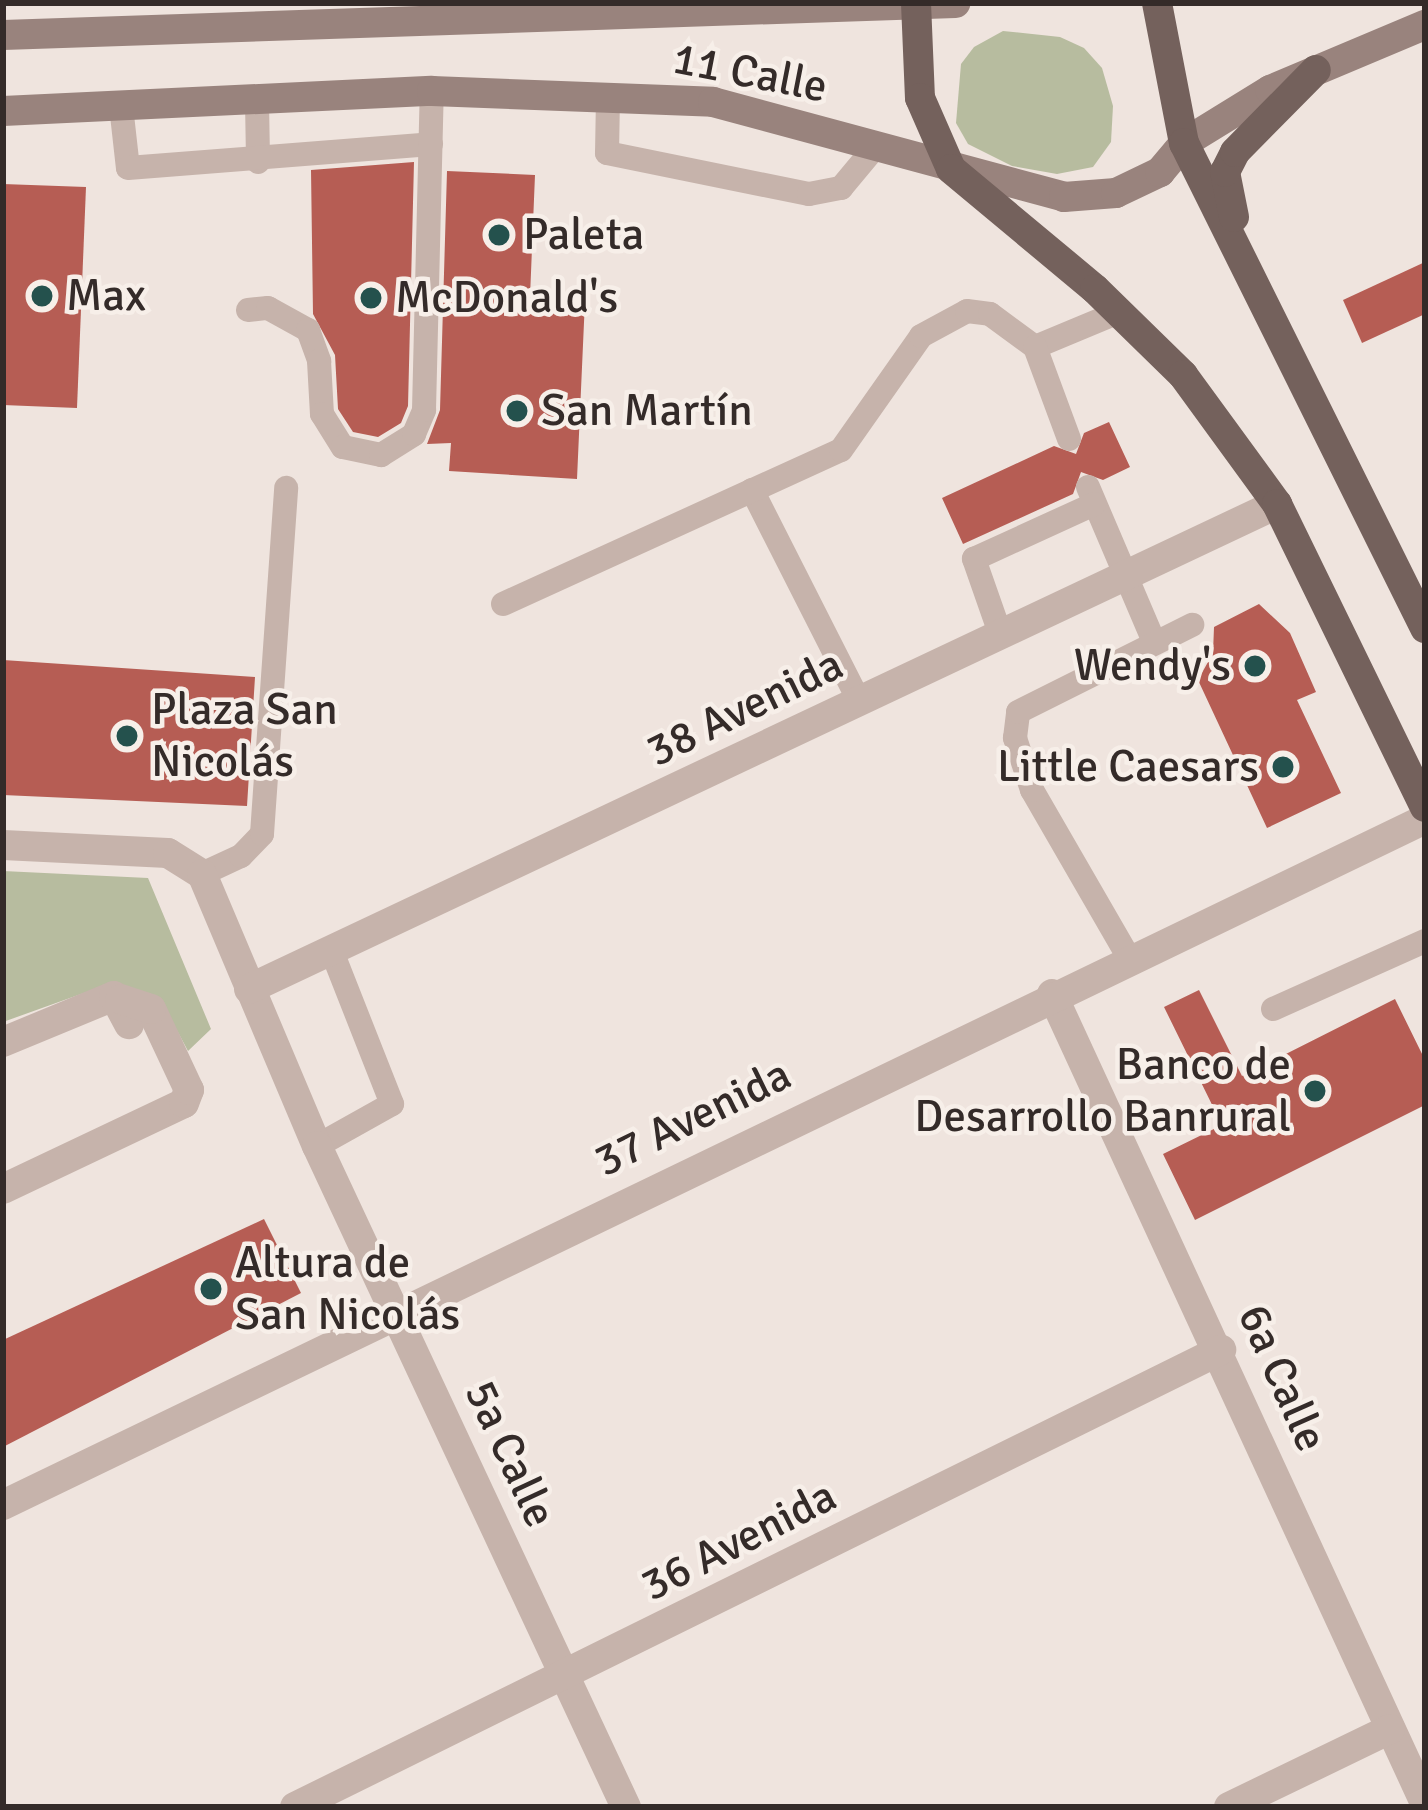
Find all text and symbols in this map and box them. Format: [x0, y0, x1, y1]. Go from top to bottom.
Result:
street label: 11 Calle [668, 32, 832, 114]
place label: Paleta [523, 208, 644, 262]
marker: Paleta [486, 222, 512, 248]
place label: Max [66, 269, 146, 323]
place label: McDonald's [395, 271, 618, 325]
marker: Max [29, 283, 55, 309]
marker: McDonald's [358, 285, 384, 311]
place label: San Martín [541, 384, 753, 438]
marker: San Martín [504, 398, 530, 424]
street label: 38 Avenida [638, 637, 852, 779]
place label: Wendy's [1074, 639, 1231, 693]
marker: Wendy's [1242, 653, 1268, 679]
place label: Plaza San Nicolás [151, 683, 338, 789]
marker: Plaza San Nicolás [114, 723, 140, 749]
place label: Little Caesars [997, 740, 1259, 794]
marker: Little Caesars [1270, 754, 1296, 780]
place label: Banco de Desarrollo Banrural [914, 1038, 1291, 1144]
street label: 37 Avenida [586, 1047, 800, 1189]
marker: Banco de Desarrollo Banrural [1302, 1078, 1328, 1104]
place label: Altura de San Nicolás [235, 1236, 460, 1342]
marker: Altura de San Nicolás [198, 1276, 224, 1302]
street label: 6a Calle [1226, 1296, 1338, 1460]
street label: 5a Calle [453, 1372, 567, 1536]
street label: 36 Avenida [633, 1469, 845, 1613]

